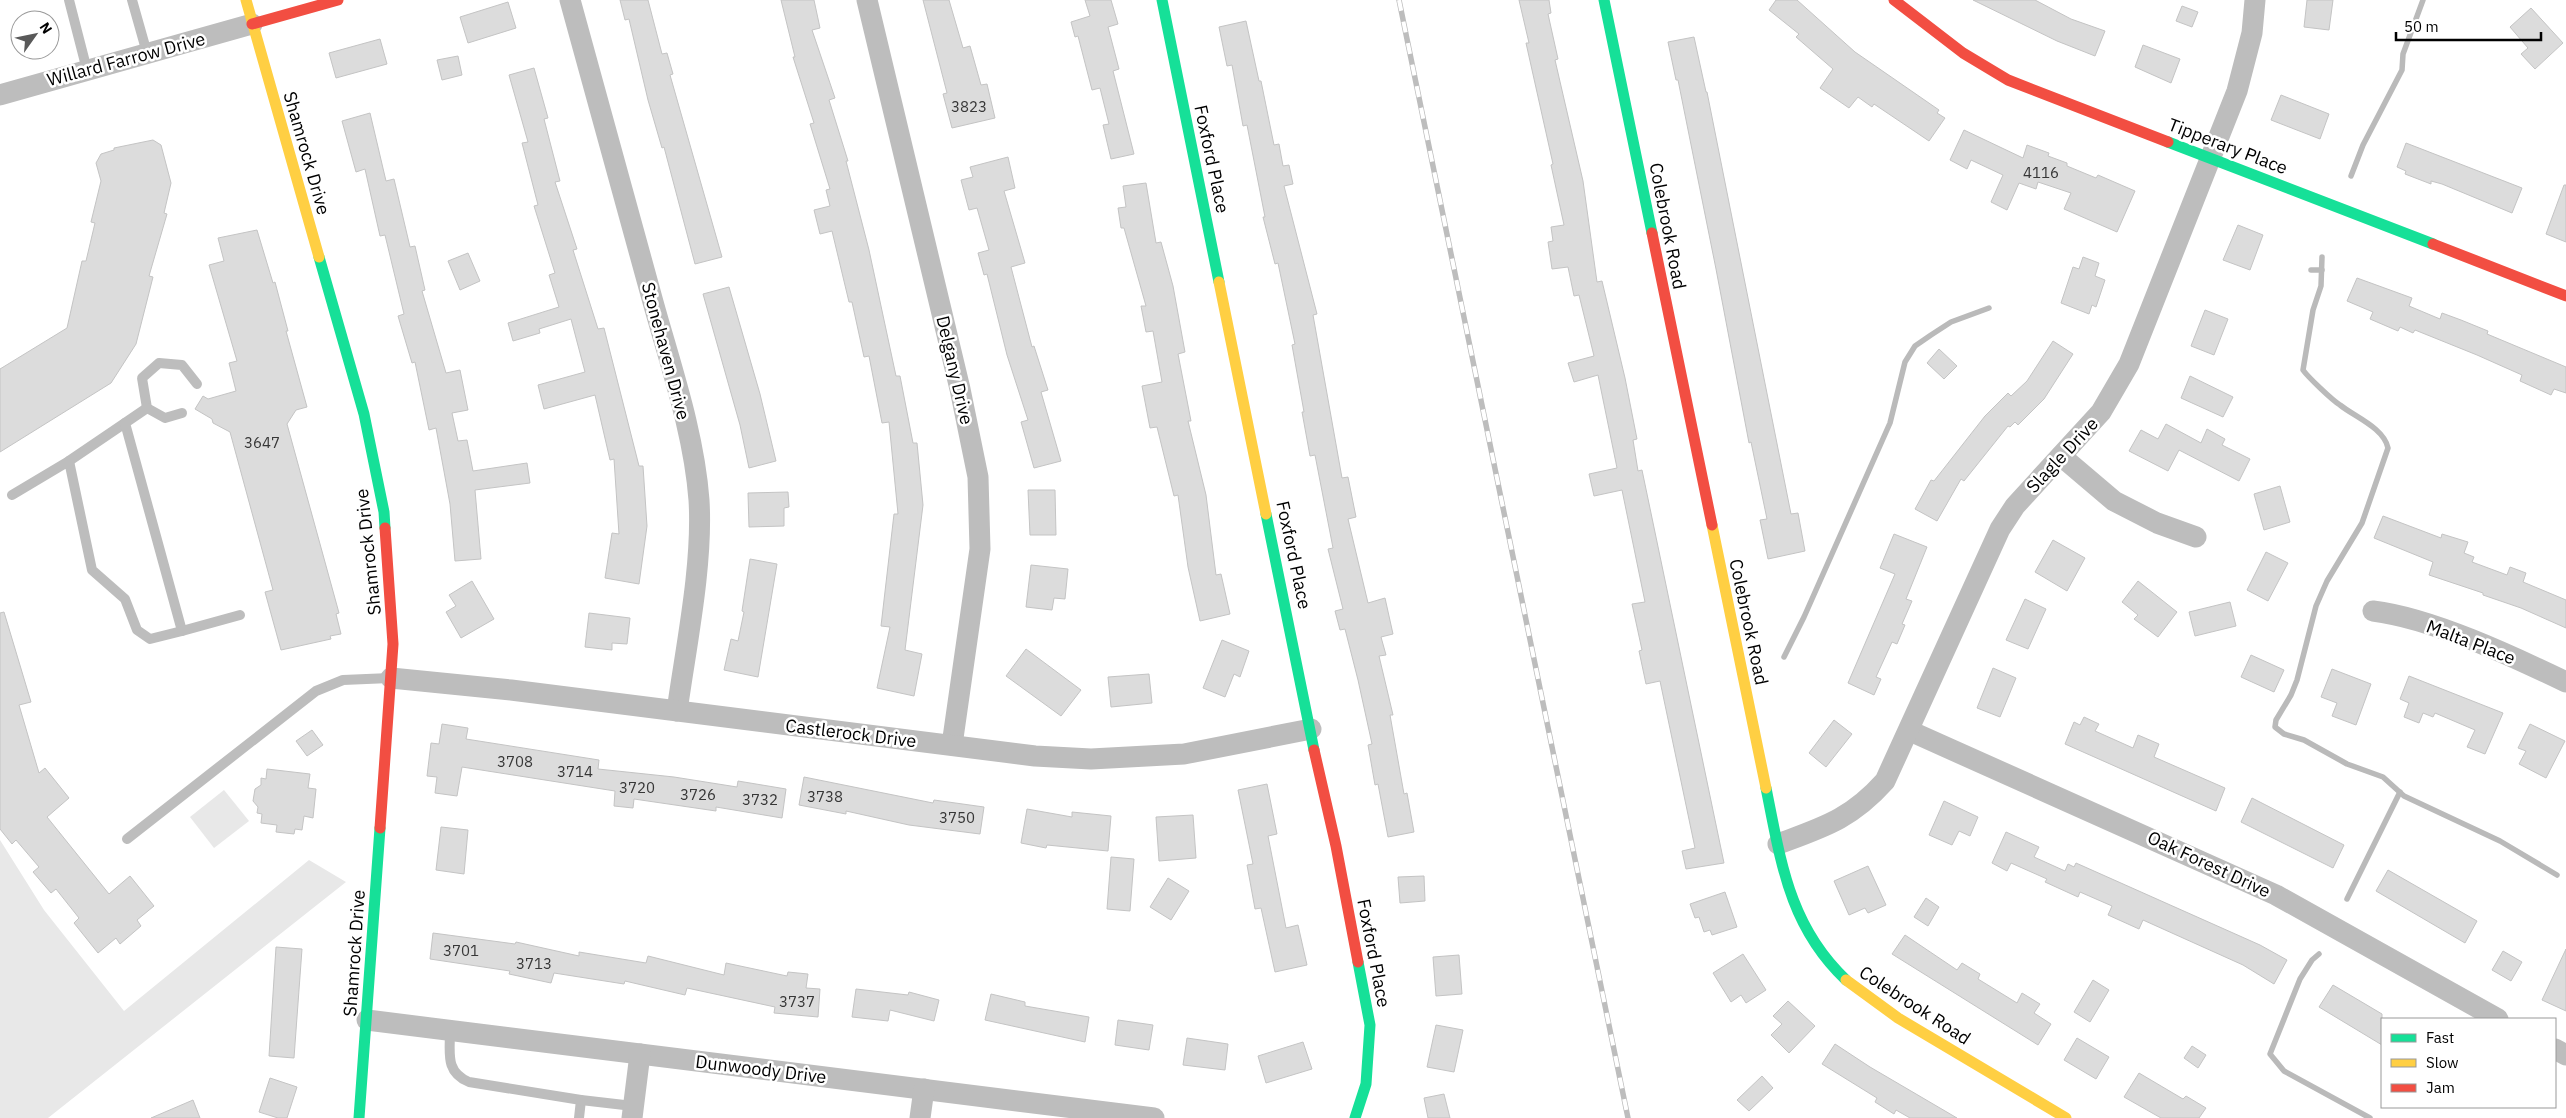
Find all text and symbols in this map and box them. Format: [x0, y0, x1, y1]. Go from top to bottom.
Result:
north arrow [10, 10, 60, 60]
scale bar [2396, 10, 2541, 42]
text: 50 m [2404, 17, 2439, 36]
text: N [36, 19, 56, 37]
street label: Willard Farrow Drive [44, 27, 208, 91]
street label: Shamrock Drive [278, 89, 336, 217]
house number: 3823 [951, 97, 987, 116]
street label: Foxford Place [1189, 103, 1235, 215]
street label: Tipperary Place [2165, 113, 2291, 179]
street label: Colebrook Road [1644, 161, 1692, 291]
house number: 4116 [2023, 163, 2059, 182]
street label: Stonehaven Drive [637, 280, 695, 422]
street label: Delgany Drive [931, 313, 979, 427]
street label: Slagle Drive [2021, 412, 2103, 498]
house number: 3647 [244, 433, 280, 452]
street label: Shamrock Drive [350, 487, 386, 616]
street label: Foxford Place [1271, 499, 1317, 611]
street label: Colebrook Road [1724, 557, 1774, 687]
street label: Malta Place [2423, 615, 2519, 670]
street label: Castlerock Drive [784, 714, 918, 752]
house number: 3708 [497, 752, 533, 771]
house number: 3714 [557, 762, 593, 781]
house number: 3720 [619, 778, 655, 797]
house number: 3726 [680, 785, 716, 804]
house number: 3738 [807, 787, 843, 806]
house number: 3732 [742, 790, 778, 809]
house number: 3750 [939, 808, 975, 827]
street label: Oak Forest Drive [2144, 825, 2274, 903]
street label: Shamrock Drive [338, 889, 370, 1017]
street label: Foxford Place [1352, 897, 1396, 1009]
house number: 3701 [443, 941, 479, 960]
house number: 3713 [516, 954, 552, 973]
street label: Colebrook Road [1855, 960, 1975, 1050]
house number: 3737 [779, 992, 815, 1011]
legend [2381, 1018, 2556, 1108]
text: Fast [2426, 1028, 2454, 1047]
street label: Dunwoody Drive [694, 1050, 828, 1088]
text: Slow [2426, 1053, 2459, 1072]
text: Jam [2426, 1078, 2455, 1097]

